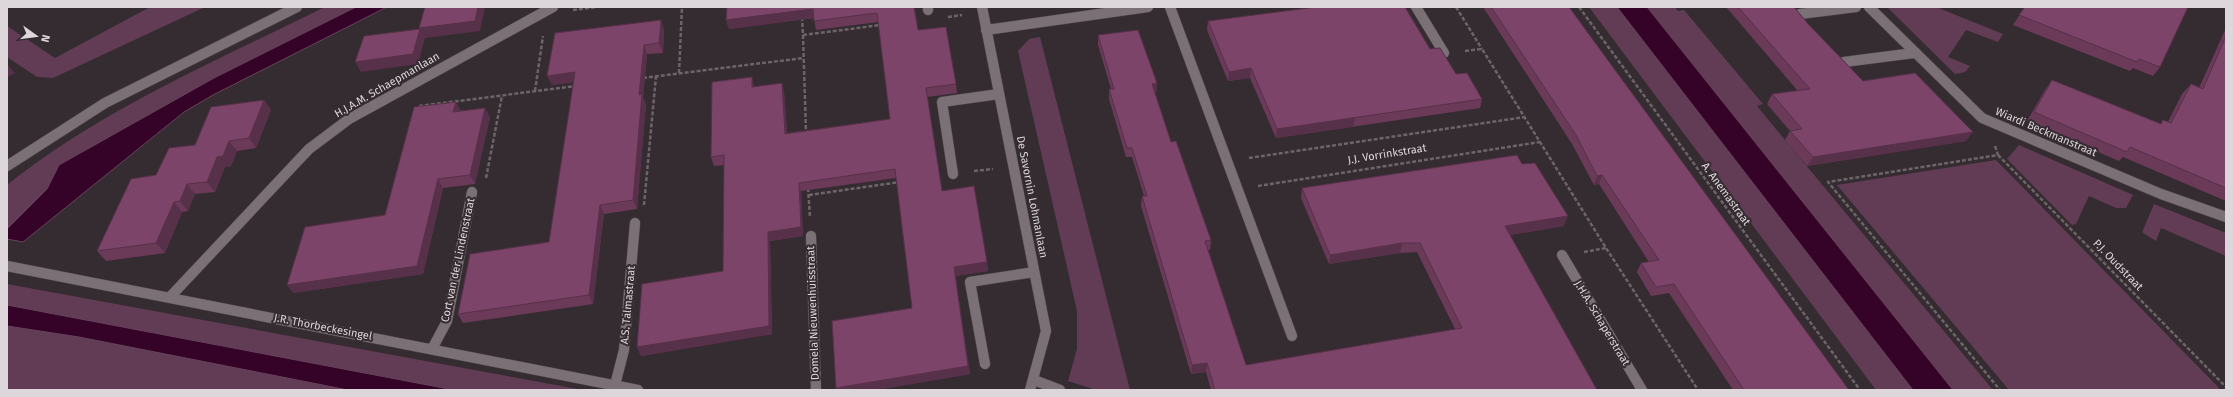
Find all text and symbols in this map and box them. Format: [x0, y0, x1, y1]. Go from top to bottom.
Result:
north arrow [16, 16, 56, 56]
text: N [38, 33, 52, 43]
street label: H.J.A.M. Schaepmanlaan [332, 50, 442, 120]
street label: Wiardi Beckmanstraat [1993, 105, 2099, 159]
street label: De Savornin Lohmanlaan [1014, 135, 1050, 259]
street label: J.J. Vorrinkstraat [1347, 141, 1427, 167]
street label: A. Anemastraat [1699, 160, 1753, 228]
street label: Cort van der Lindenstraat [438, 197, 478, 323]
street label: P.J. Oudstraat [2090, 237, 2146, 293]
street label: Domela Nieuwenhuisstraat [804, 246, 822, 380]
street label: A.S. Talmastraat [618, 265, 638, 345]
street label: J.H.A. Schaperstraat [1571, 278, 1633, 368]
street label: J.R. Thorbeckesingel [273, 311, 373, 343]

